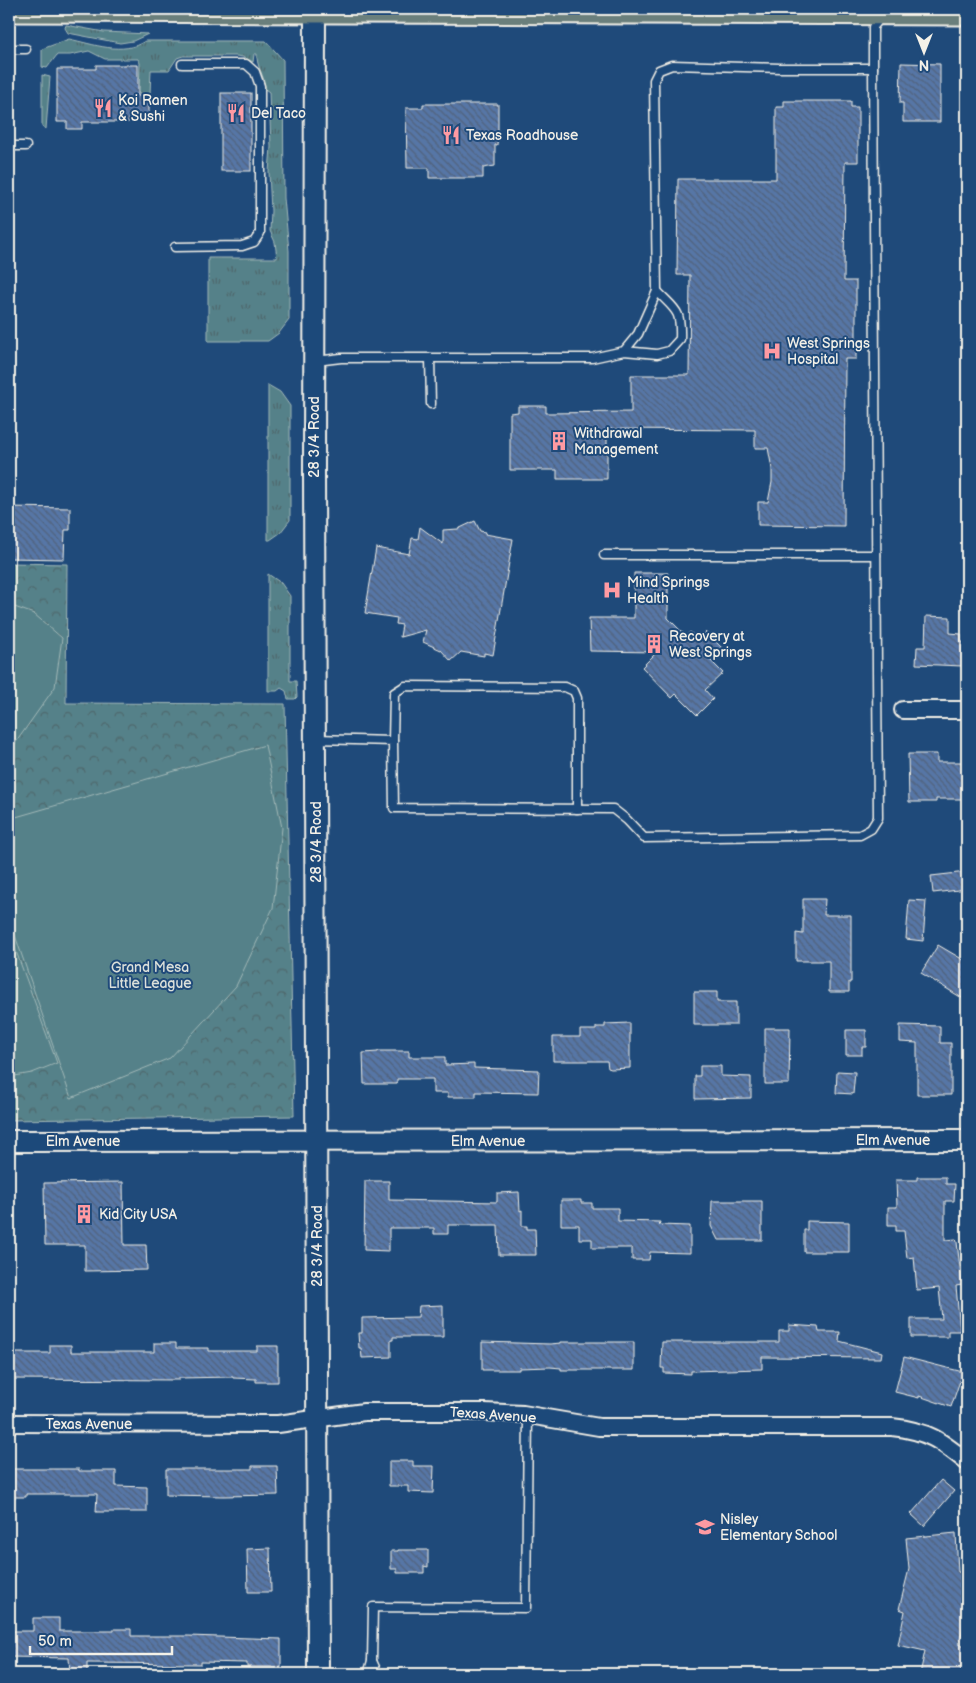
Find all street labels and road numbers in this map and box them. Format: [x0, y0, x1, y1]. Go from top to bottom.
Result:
street label: 28 3/4 Road [306, 396, 323, 478]
street label: 28 3/4 Road [308, 801, 325, 883]
street label: Elm Avenue [856, 1132, 930, 1149]
street label: Elm Avenue [46, 1133, 120, 1150]
street label: Elm Avenue [451, 1133, 525, 1150]
street label: 28 3/4 Road [309, 1205, 326, 1287]
street label: Texas Avenue [449, 1403, 537, 1427]
street label: Texas Avenue [46, 1416, 132, 1433]

